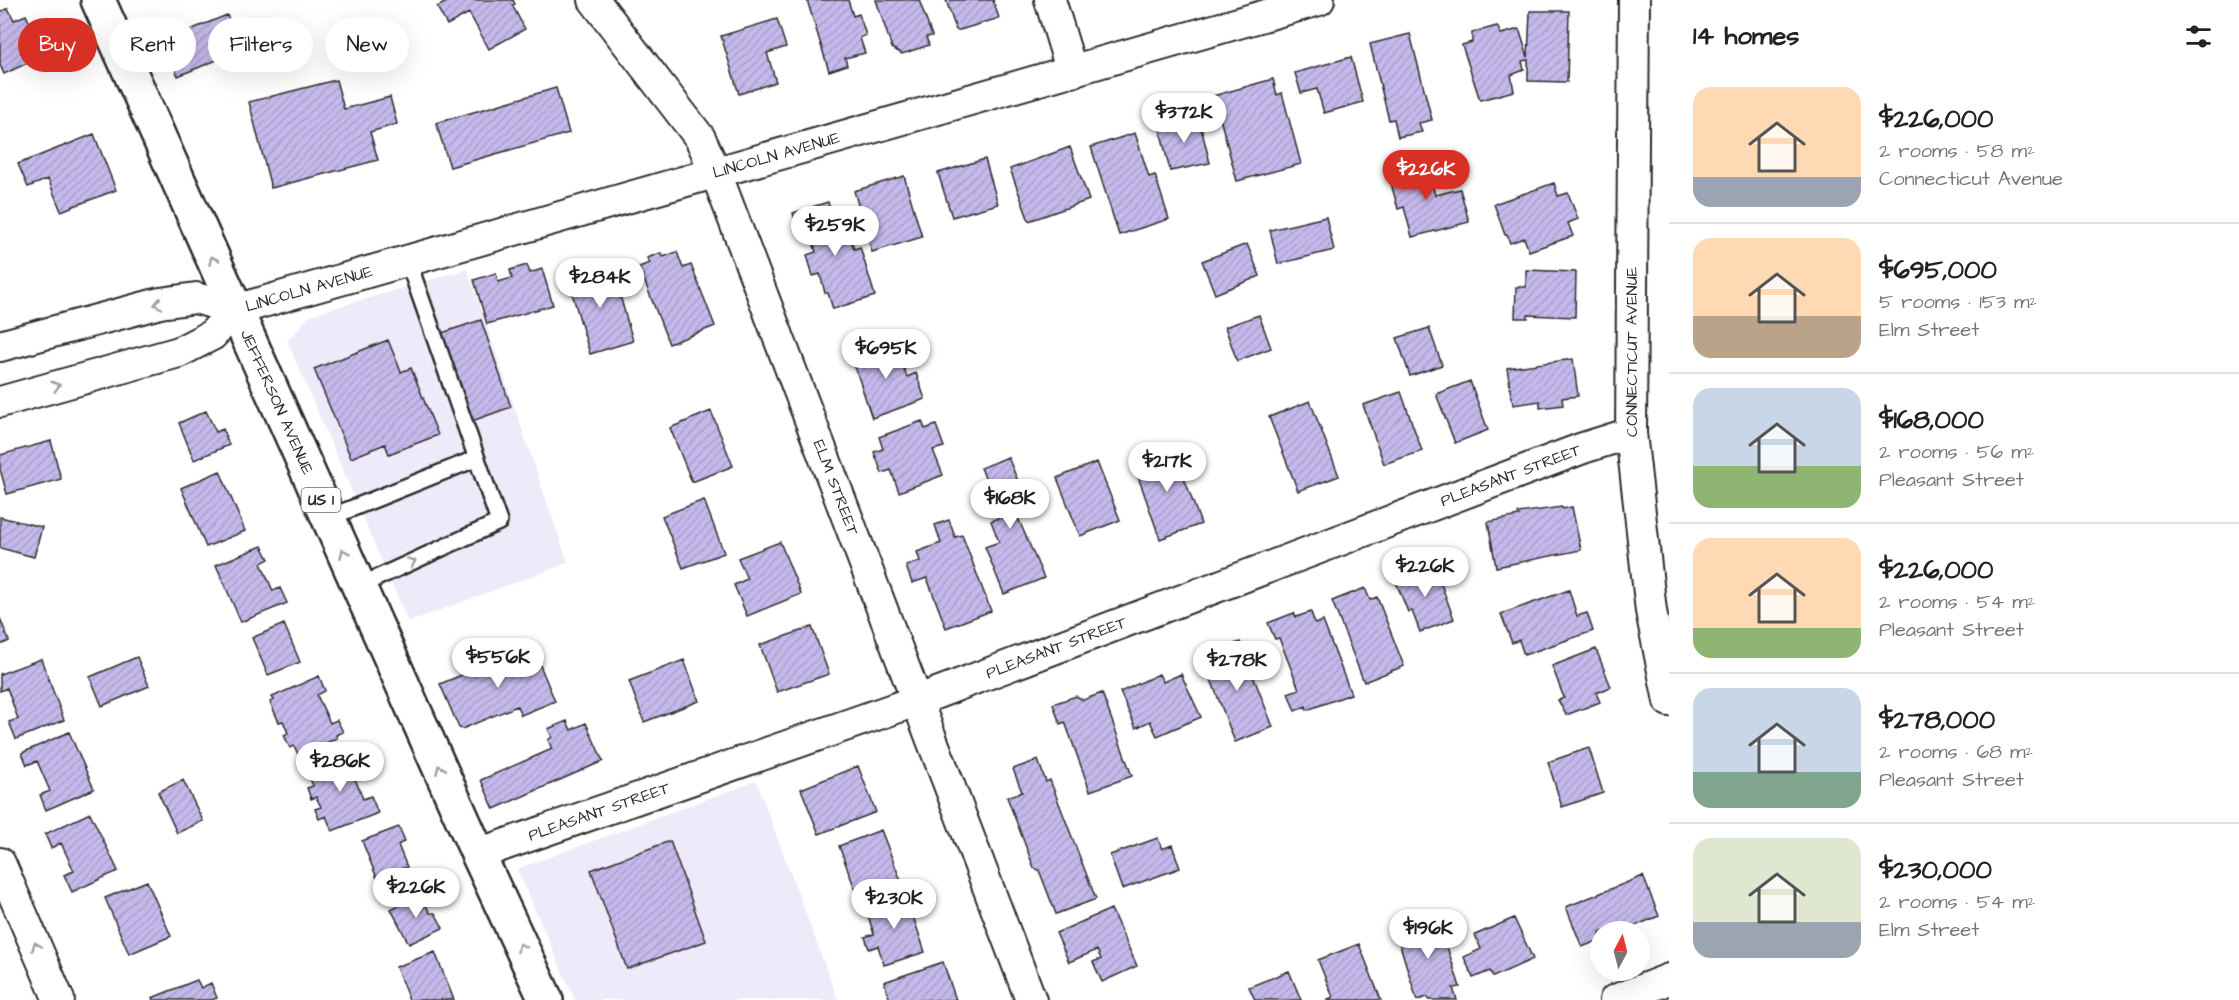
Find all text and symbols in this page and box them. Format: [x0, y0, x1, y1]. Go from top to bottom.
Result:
chip: Buy [18, 18, 97, 72]
chip: Rent [109, 18, 196, 72]
chip: Filters [208, 18, 313, 72]
chip: New [325, 18, 409, 72]
text: 14 homes [1693, 18, 1799, 54]
icon: filters [2182, 20, 2215, 53]
pin: $372K [1142, 93, 1226, 144]
text: $372K [1155, 98, 1213, 126]
text: $226,000 [1879, 101, 1993, 137]
icon: home [1741, 111, 1813, 183]
street label: LINCOLN AVENUE [710, 126, 843, 184]
text: 2 rooms · 58 m² [1879, 137, 2035, 165]
pin: $226K [1384, 150, 1468, 201]
text: $226K [1397, 155, 1455, 183]
text: Connecticut Avenue [1879, 165, 2063, 193]
pin: $259K [793, 206, 877, 257]
text: $259K [805, 211, 865, 239]
text: $695,000 [1879, 252, 1997, 288]
one-way arrow [208, 255, 220, 266]
pin: $284K [558, 258, 642, 309]
street label: LINCOLN AVENUE [243, 260, 376, 317]
icon: home [1741, 262, 1813, 334]
text: $284K [569, 263, 631, 291]
street label: CONNECTICUT AVENUE [1621, 266, 1643, 437]
text: 5 rooms · 153 m² [1879, 288, 2037, 316]
one-way arrow [154, 297, 164, 310]
text: Elm Street [1879, 316, 1979, 344]
street label: JEFFERSON AVENUE [235, 326, 319, 479]
pin: $695K [844, 329, 928, 380]
text: $695K [855, 334, 917, 362]
one-way arrow [51, 381, 61, 394]
text: $168,000 [1879, 402, 1984, 438]
icon: home [1741, 412, 1813, 484]
street label: ELM STREET [808, 436, 864, 538]
text: 2 rooms · 56 m² [1879, 438, 2034, 466]
street label: PLEASANT STREET [1437, 439, 1584, 512]
pin: $217K [1125, 442, 1209, 493]
text: $217K [1142, 447, 1192, 475]
text: Pleasant Street [1879, 466, 2024, 494]
pin: $168K [968, 479, 1052, 530]
text: $168K [984, 484, 1036, 512]
road number: US 1 [302, 488, 340, 512]
pin: $226K [1383, 547, 1467, 598]
one-way arrow [339, 548, 351, 559]
text: $226K [1396, 552, 1454, 580]
text: $226,000 [1879, 552, 1993, 588]
one-way arrow [406, 557, 417, 569]
icon: home [1741, 562, 1813, 634]
text: 2 rooms · 54 m² [1879, 588, 2035, 616]
street label: PLEASANT STREET [983, 611, 1130, 684]
text: Pleasant Street [1879, 616, 2024, 644]
pin: $556K [456, 638, 540, 689]
pin: $278K [1195, 641, 1279, 692]
text: $556K [466, 643, 530, 671]
text: $278K [1207, 646, 1267, 674]
text: $278,000 [1879, 702, 1995, 738]
icon: home [1741, 712, 1813, 784]
text: 2 rooms · 68 m² [1879, 738, 2033, 766]
pin: $286K [298, 742, 382, 793]
text: $286K [310, 747, 370, 775]
one-way arrow [435, 765, 447, 776]
text: Pleasant Street [1879, 766, 2024, 794]
street label: PLEASANT STREET [525, 777, 673, 847]
text: $230,000 [1879, 852, 1992, 888]
icon: home [1741, 862, 1813, 934]
pin: $226K [374, 868, 458, 919]
text: $226K [387, 873, 445, 901]
pin: $230K [852, 879, 936, 930]
text: $230K [865, 884, 923, 912]
text: 2 rooms · 54 m² [1879, 888, 2035, 916]
pin: $196K [1386, 909, 1470, 960]
text: $196K [1403, 914, 1453, 942]
text: Elm Street [1879, 916, 1979, 944]
north arrow [1590, 921, 1650, 981]
map controls [1590, 921, 1650, 981]
one-way arrow [31, 942, 43, 953]
one-way arrow [516, 942, 528, 953]

